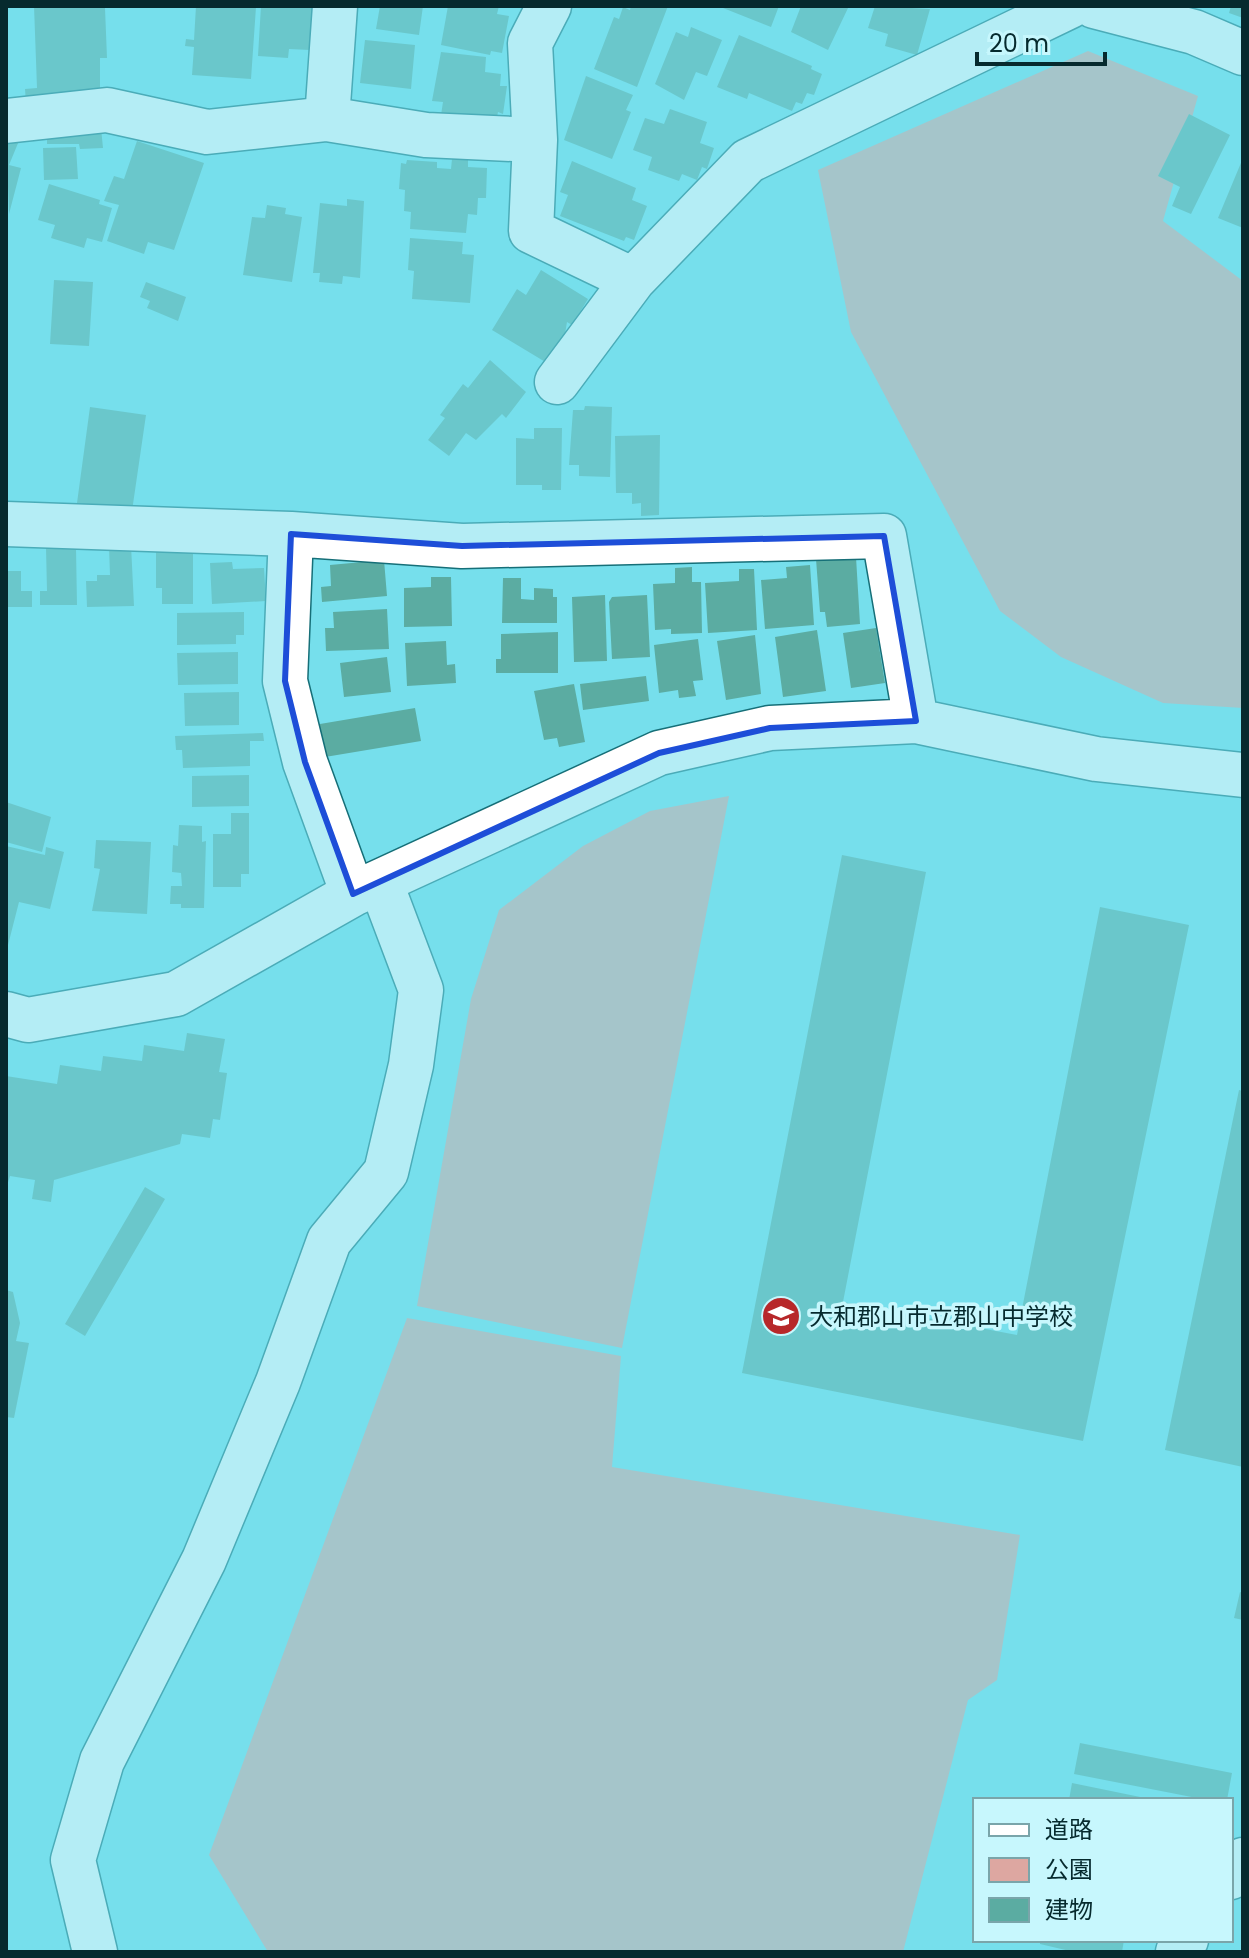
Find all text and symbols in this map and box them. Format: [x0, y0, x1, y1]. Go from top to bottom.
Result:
scale bar [977, 16, 1105, 66]
text: 20 m [989, 27, 1049, 60]
school or university icon: 大和郡山市立郡山中学校 [760, 1295, 802, 1337]
place label: 大和郡山市立郡山中学校 [809, 1300, 1073, 1333]
legend [973, 1798, 1233, 1942]
text: 道路 [1045, 1813, 1093, 1846]
text: 公園 [1045, 1853, 1093, 1886]
text: 建物 [1045, 1893, 1093, 1926]

